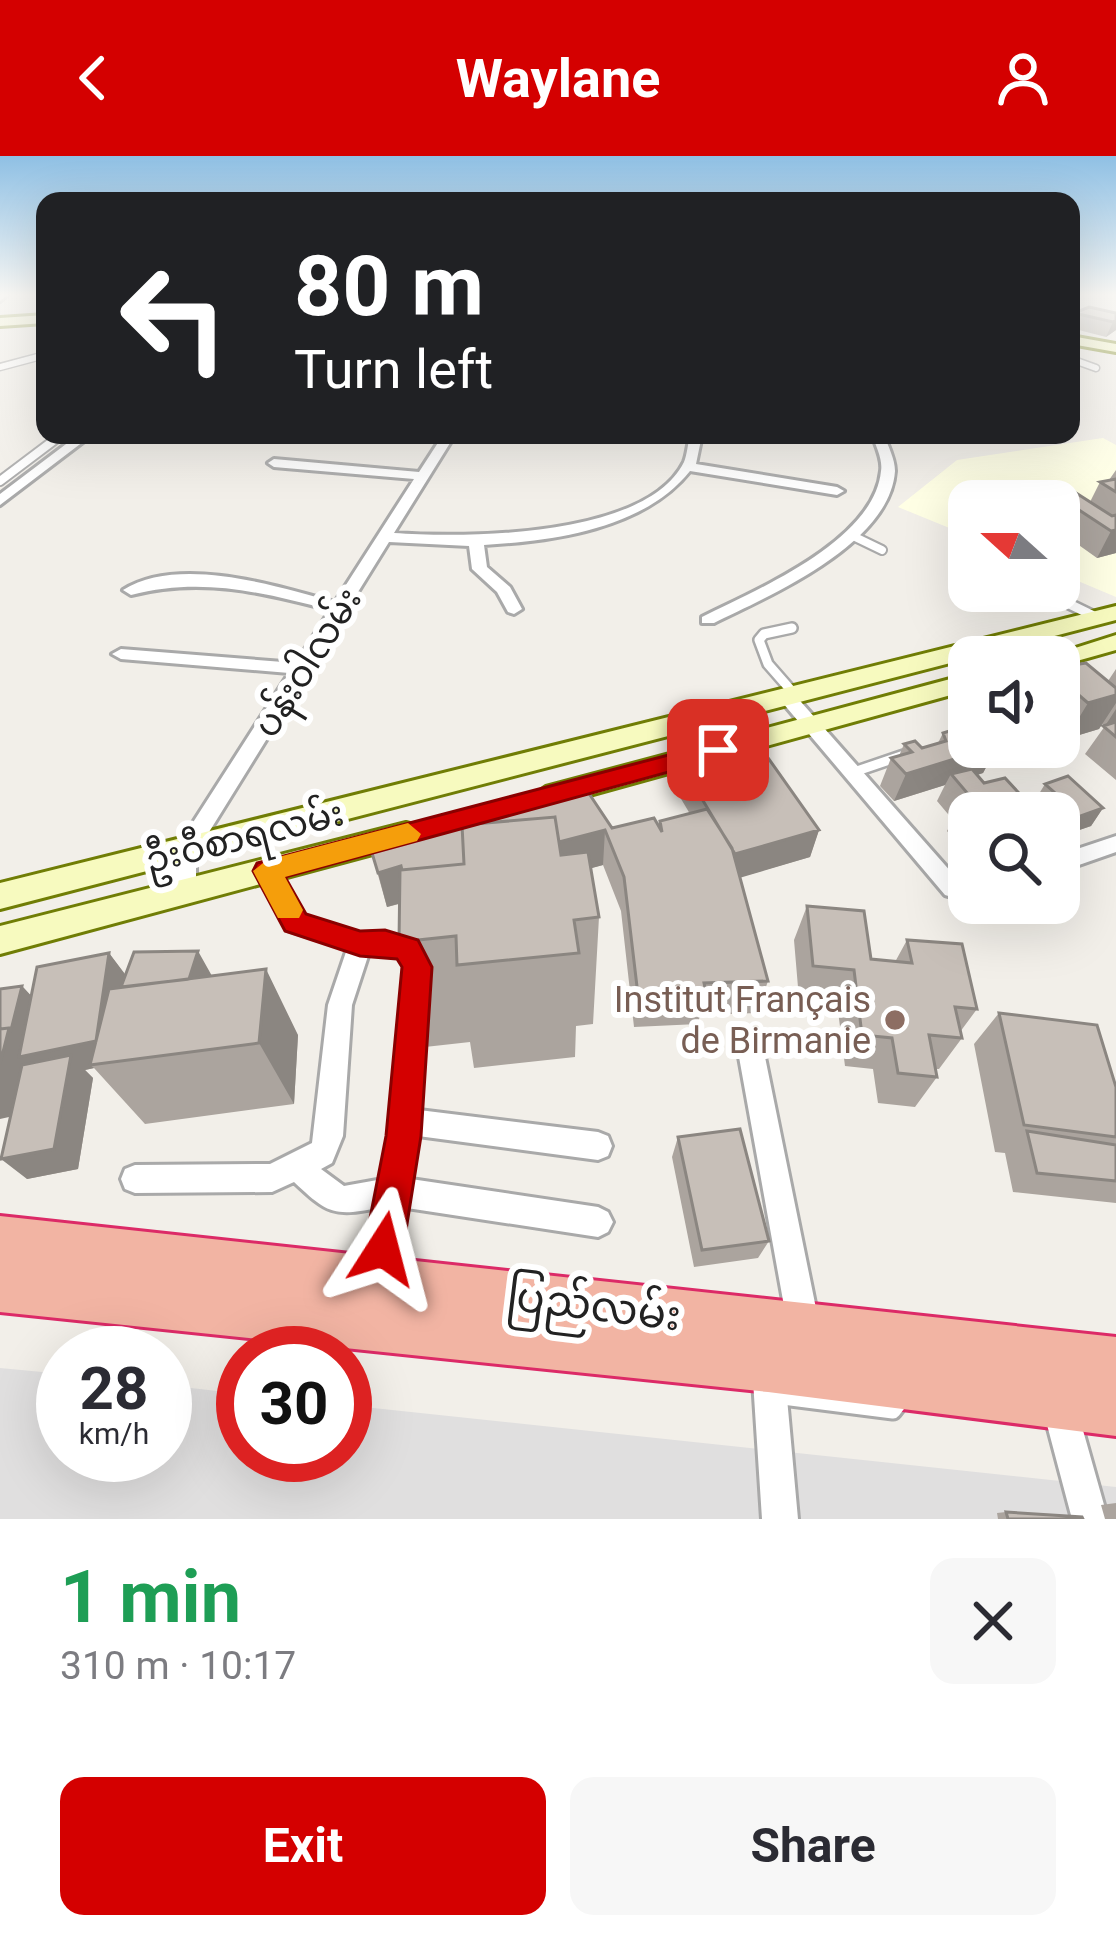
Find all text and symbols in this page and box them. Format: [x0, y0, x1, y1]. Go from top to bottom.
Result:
icon: back [60, 45, 126, 111]
icon: person [990, 45, 1056, 111]
text: Waylane [456, 47, 660, 110]
text: 80 m [294, 237, 484, 336]
icon: left [96, 240, 252, 396]
text: Turn left [294, 338, 493, 401]
north arrow [948, 480, 1080, 612]
map controls [948, 480, 1080, 924]
street label: ပန်းဝါလမ်း [242, 578, 377, 749]
button: sound [948, 636, 1080, 768]
pin [667, 699, 769, 801]
icon: arrive [685, 717, 751, 783]
street label: ဦးဝီစာရလမ်း [140, 788, 350, 890]
button: search [948, 792, 1080, 924]
place label: Institut Français de Birmanie [614, 979, 871, 1062]
marker: Institut Français de Birmanie [882, 1007, 908, 1033]
position arrow [320, 1186, 446, 1312]
street label: ပြည်လမ်း [503, 1268, 684, 1350]
speed limit sign: 30 [216, 1326, 372, 1482]
text: 28 [80, 1353, 148, 1424]
text: km/h [79, 1416, 149, 1451]
text: 1 min [60, 1555, 241, 1640]
button: close [930, 1558, 1056, 1684]
text: 310 m · 10:17 [60, 1643, 296, 1689]
button: Exit [60, 1777, 546, 1915]
button: Share [570, 1777, 1056, 1915]

